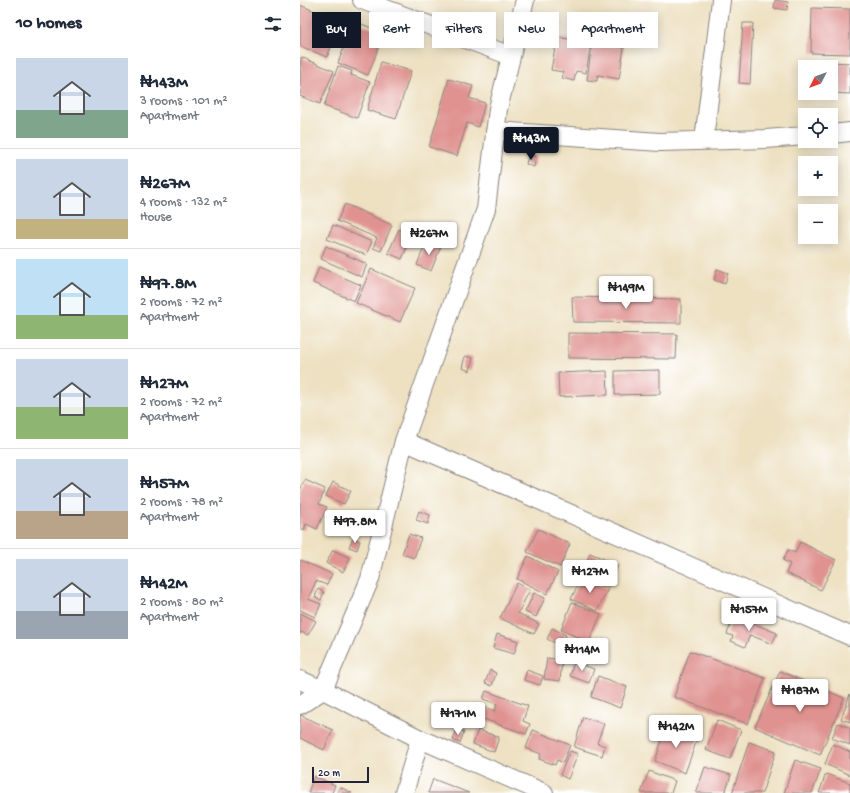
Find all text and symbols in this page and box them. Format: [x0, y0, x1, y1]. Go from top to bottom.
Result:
chip: Buy [312, 12, 361, 48]
chip: Rent [369, 12, 424, 48]
chip: Filters [432, 12, 496, 48]
chip: New [504, 12, 559, 48]
chip: Apartment [567, 12, 658, 48]
icon: filters [262, 13, 284, 35]
text: 10 homes [16, 14, 82, 34]
north arrow [798, 60, 838, 100]
map controls [798, 60, 838, 244]
icon: home [48, 74, 96, 122]
text: ₦143M [140, 74, 188, 94]
text: 3 rooms · 101 m² [140, 94, 228, 109]
button: locate [798, 108, 838, 148]
text: Apartment [140, 109, 199, 124]
pin: ₦143M [503, 127, 559, 161]
text: ₦143M [513, 132, 549, 147]
button: + [798, 156, 838, 196]
icon: home [48, 175, 96, 223]
text: ₦267M [140, 175, 190, 195]
text: 4 rooms · 132 m² [140, 195, 227, 210]
button: − [798, 204, 838, 244]
text: House [140, 210, 172, 225]
pin: ₦267M [401, 222, 457, 256]
text: ₦267M [410, 227, 448, 242]
icon: home [48, 275, 96, 323]
text: ₦97.8M [140, 275, 196, 295]
pin: ₦149M [598, 276, 654, 310]
text: ₦149M [608, 281, 644, 296]
text: 2 rooms · 72 m² [140, 295, 222, 310]
text: Apartment [140, 310, 199, 325]
icon: home [48, 375, 96, 423]
text: ₦127M [140, 375, 188, 395]
text: 2 rooms · 72 m² [140, 395, 222, 410]
text: Apartment [140, 410, 199, 425]
icon: home [48, 475, 96, 523]
text: ₦157M [140, 475, 189, 495]
text: 2 rooms · 78 m² [140, 495, 223, 510]
text: Apartment [140, 510, 199, 525]
pin: ₦97.8M [322, 510, 388, 544]
text: ₦97.8M [334, 515, 376, 530]
pin: ₦127M [562, 560, 618, 594]
text: ₦127M [572, 565, 608, 580]
icon: home [48, 575, 96, 623]
text: ₦142M [140, 575, 187, 595]
text: 2 rooms · 80 m² [140, 595, 224, 610]
pin: ₦157M [721, 598, 777, 632]
text: ₦157M [730, 603, 768, 618]
text: Apartment [140, 610, 199, 625]
pin: ₦114M [554, 638, 610, 672]
text: ₦114M [564, 643, 600, 658]
pin: ₦187M [772, 679, 828, 713]
text: ₦187M [781, 684, 819, 699]
pin: ₦171M [430, 702, 486, 736]
text: ₦171M [440, 707, 476, 722]
pin: ₦142M [648, 715, 704, 749]
text: ₦142M [658, 720, 694, 735]
scale bar [312, 765, 369, 784]
text: 20 m [318, 768, 340, 780]

